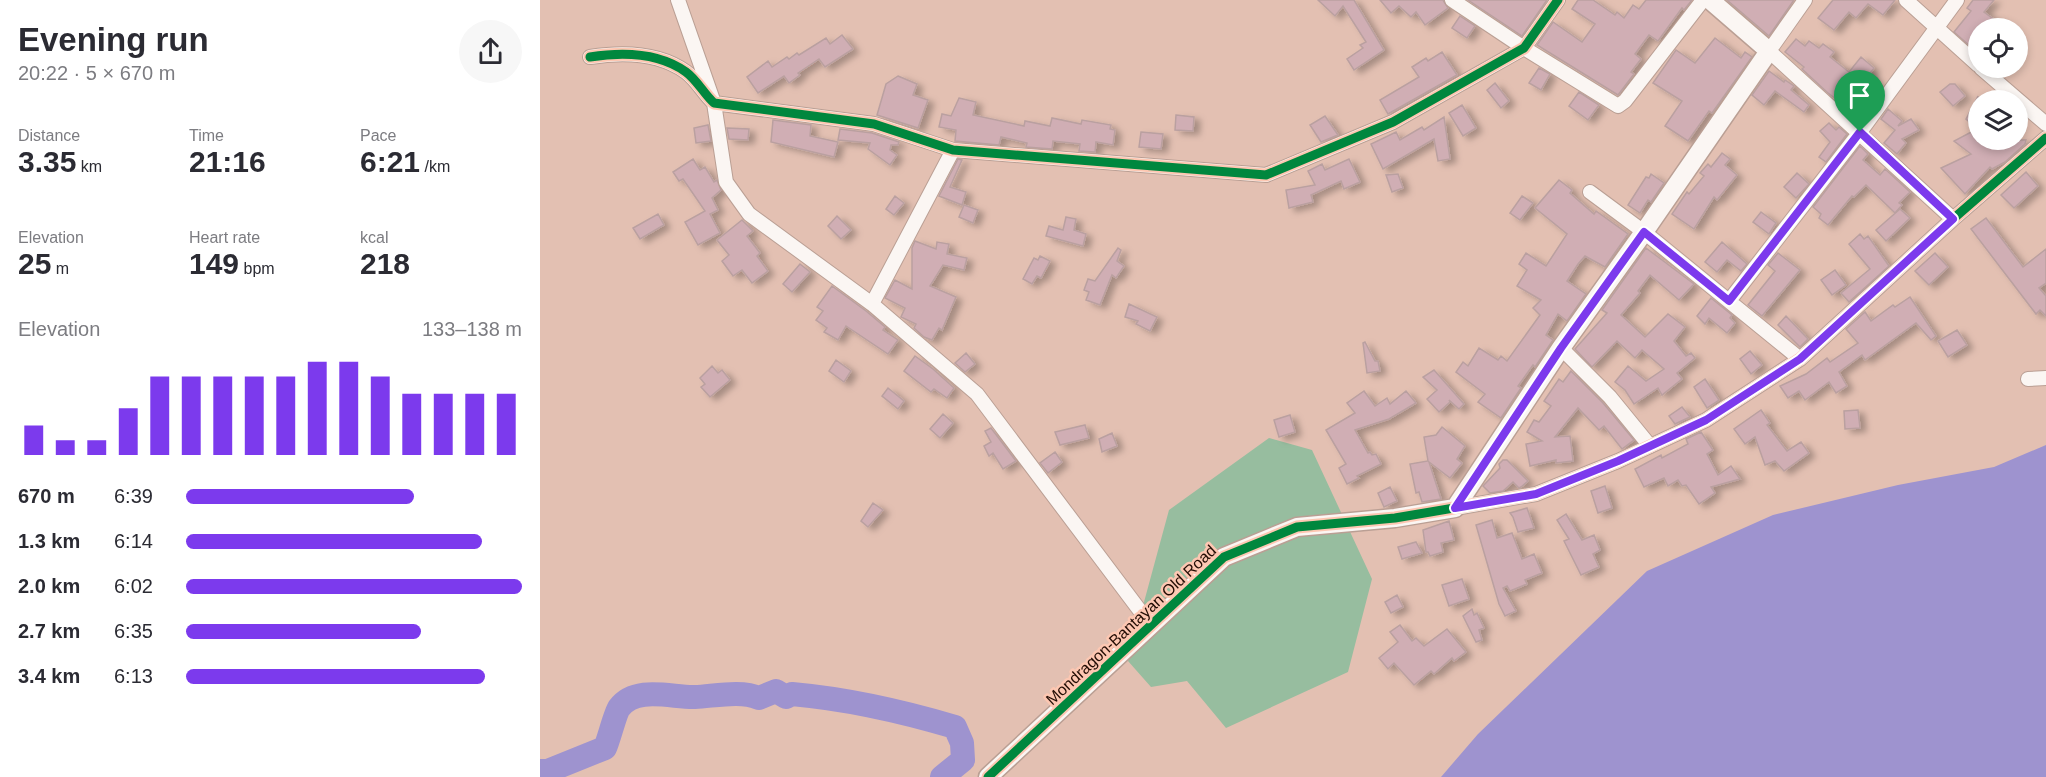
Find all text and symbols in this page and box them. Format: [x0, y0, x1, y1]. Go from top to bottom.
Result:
map controls [1968, 18, 2028, 150]
button: locate [1968, 18, 2028, 78]
button: share [459, 20, 522, 83]
text: Evening run [18, 21, 209, 58]
text: 20:22 · 5 × 670 m [18, 62, 175, 84]
pin [1834, 70, 1885, 132]
icon: arrive [1843, 79, 1876, 112]
button: layers [1968, 90, 2028, 150]
text: Distance [18, 127, 80, 144]
text: Time [189, 127, 224, 144]
text: Pace [360, 127, 396, 144]
text: 3.35 [18, 145, 76, 178]
text: 21:16 [189, 145, 266, 178]
text: 6:21 [360, 145, 420, 178]
text: km [76, 158, 102, 175]
text: /km [420, 158, 450, 175]
text: Elevation [18, 229, 84, 246]
text: Heart rate [189, 229, 260, 246]
text: kcal [360, 229, 388, 246]
text: 25 [18, 247, 51, 280]
text: 149 [189, 247, 239, 280]
text: 218 [360, 247, 410, 280]
text: m [51, 260, 69, 277]
text: bpm [239, 260, 275, 277]
text: Elevation [18, 318, 100, 340]
text: 133–138 m [422, 318, 522, 340]
text: 670 m [18, 485, 75, 507]
text: 6:39 [114, 485, 153, 507]
text: 1.3 km [18, 530, 80, 552]
text: 6:14 [114, 530, 153, 552]
street label: Mondragon-Bantayan Old Road [1043, 542, 1219, 708]
text: 2.0 km [18, 575, 80, 597]
text: 6:02 [114, 575, 153, 597]
text: 2.7 km [18, 620, 80, 642]
text: 6:35 [114, 620, 153, 642]
text: 3.4 km [18, 665, 80, 687]
text: 6:13 [114, 665, 153, 687]

